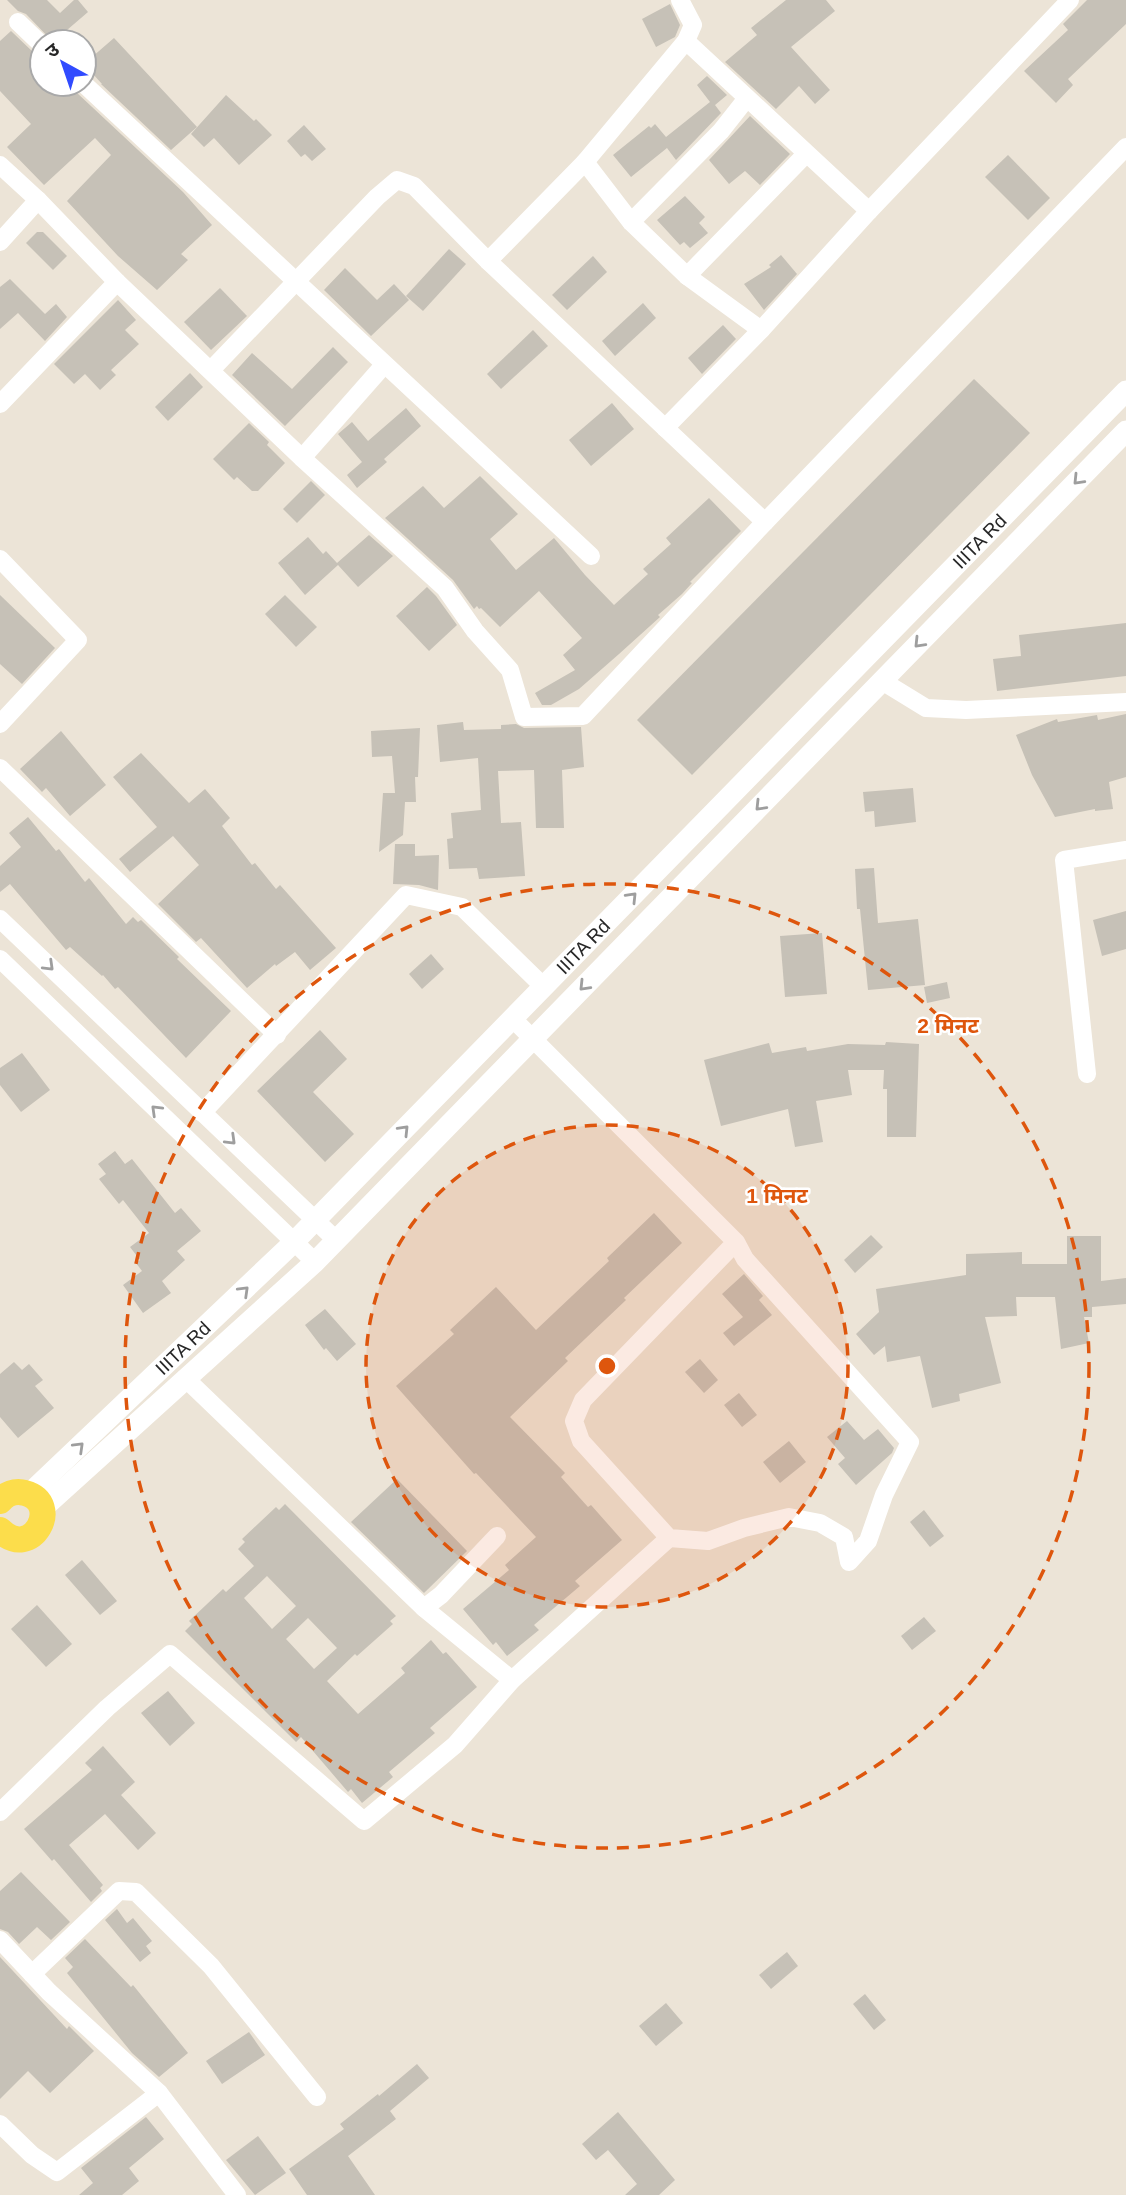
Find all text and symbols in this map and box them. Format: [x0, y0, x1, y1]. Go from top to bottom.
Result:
north arrow [28, 28, 98, 98]
text: उ [41, 38, 64, 62]
one-way arrow [1074, 472, 1087, 485]
street label: IIITA Rd [949, 510, 1011, 573]
one-way arrow [915, 635, 928, 648]
one-way arrow [756, 797, 769, 810]
one-way arrow [623, 892, 636, 905]
street label: IIITA Rd [552, 915, 614, 978]
one-way arrow [41, 958, 54, 970]
one-way arrow [580, 978, 593, 991]
text: 2 मिनट [917, 1014, 979, 1037]
one-way arrow [152, 1106, 165, 1119]
one-way arrow [396, 1125, 409, 1138]
one-way arrow [223, 1132, 236, 1145]
text: 1 मिनट [746, 1184, 808, 1207]
one-way arrow [236, 1286, 249, 1299]
street label: IIITA Rd [151, 1318, 215, 1379]
centre of rings [595, 1354, 619, 1378]
one-way arrow [71, 1443, 84, 1456]

